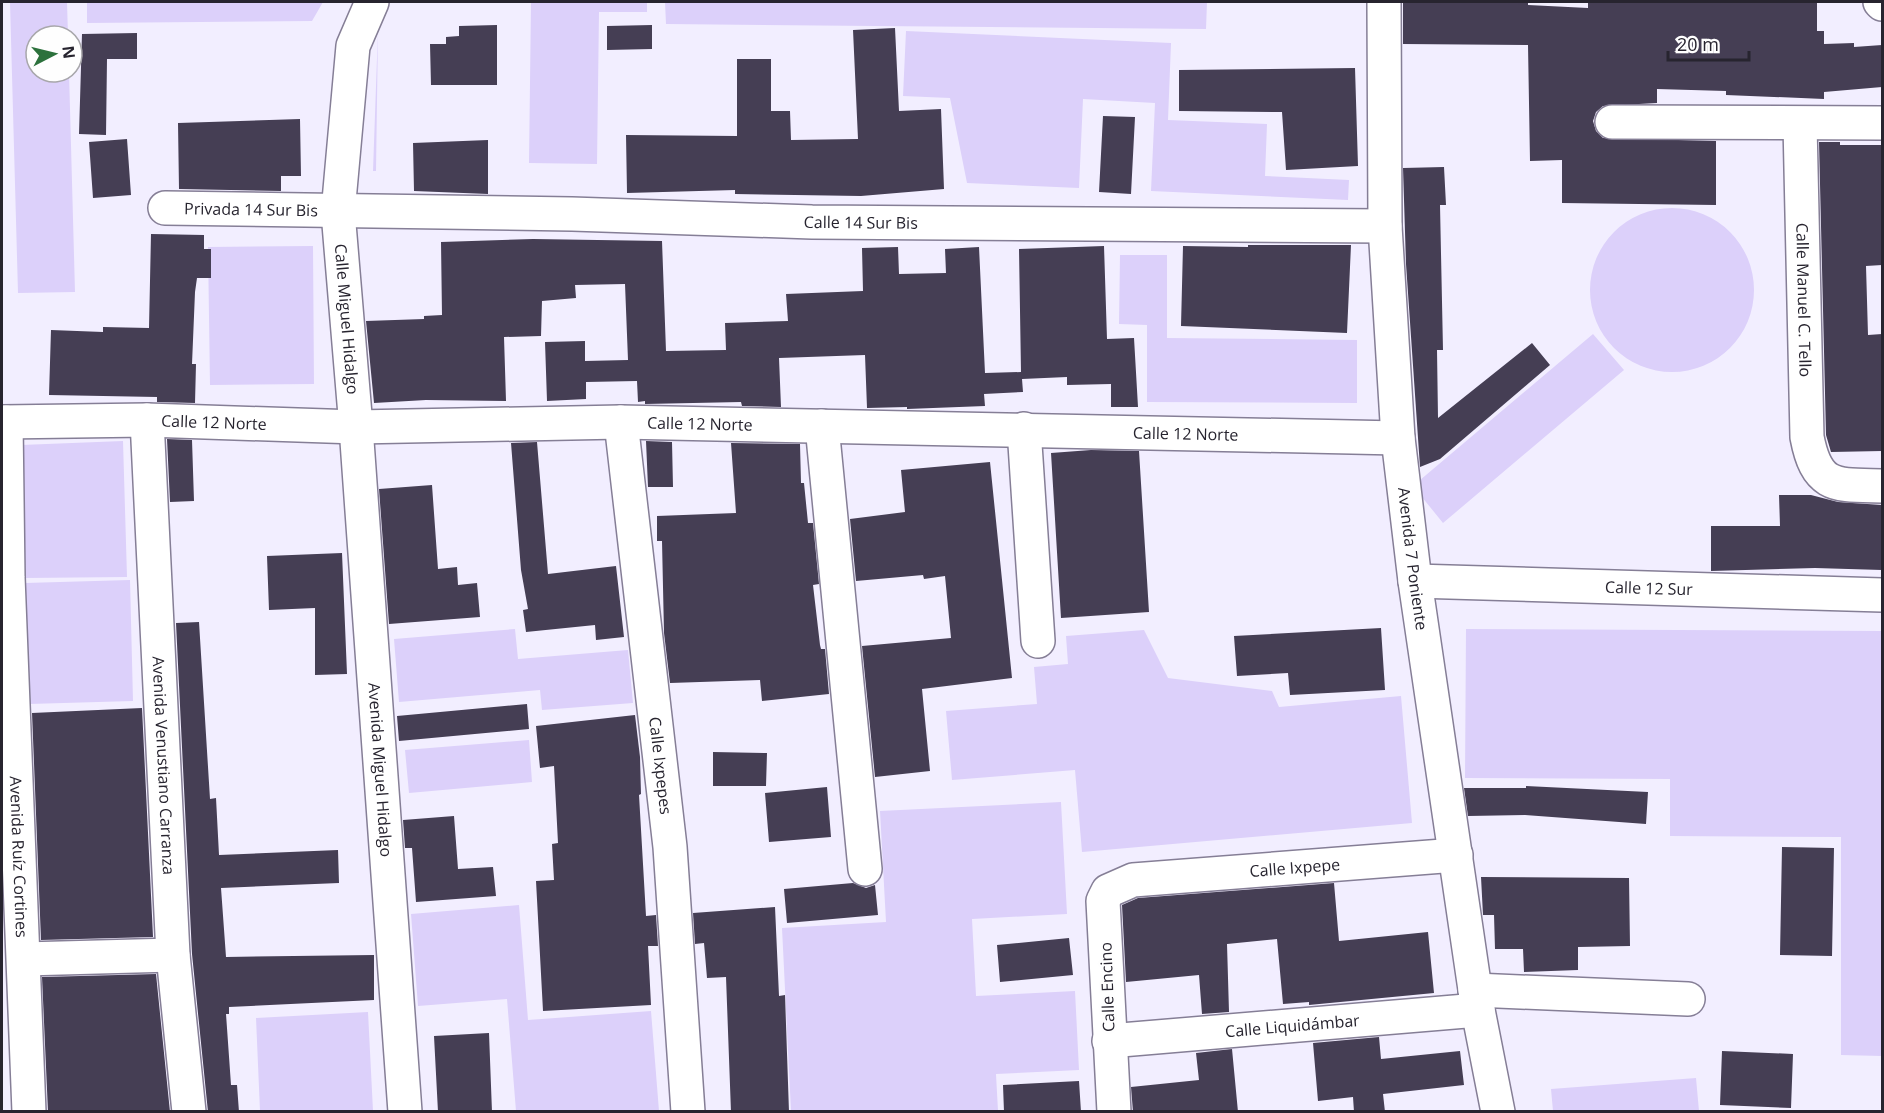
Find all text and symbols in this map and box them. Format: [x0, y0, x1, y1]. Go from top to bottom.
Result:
north arrow [24, 24, 84, 84]
scale bar [1668, 24, 1749, 62]
text: 20 m [1677, 32, 1719, 56]
text: N [57, 44, 81, 60]
street label: Privada 14 Sur Bis [184, 197, 318, 221]
street label: Calle 14 Sur Bis [803, 211, 918, 234]
street label: Calle Manuel C. Tello [1791, 223, 1817, 377]
street label: Calle Miguel Hidalgo [330, 243, 364, 395]
street label: Calle 12 Norte [161, 409, 267, 435]
street label: Calle 12 Norte [647, 412, 753, 436]
street label: Calle 12 Norte [1133, 422, 1239, 446]
street label: Avenida 7 Poniente [1393, 486, 1433, 632]
street label: Calle 12 Sur [1605, 576, 1694, 600]
street label: Avenida Venustiano Carranza [147, 656, 180, 875]
street label: Avenida Miguel Hidalgo [363, 682, 398, 858]
street label: Calle Ixpepes [644, 716, 677, 816]
street label: Avenida Ruíz Cortines [5, 776, 33, 938]
street label: Calle Ixpepe [1249, 853, 1341, 882]
street label: Calle Encino [1094, 942, 1120, 1032]
street label: Calle Liquidámbar [1224, 1009, 1361, 1042]

